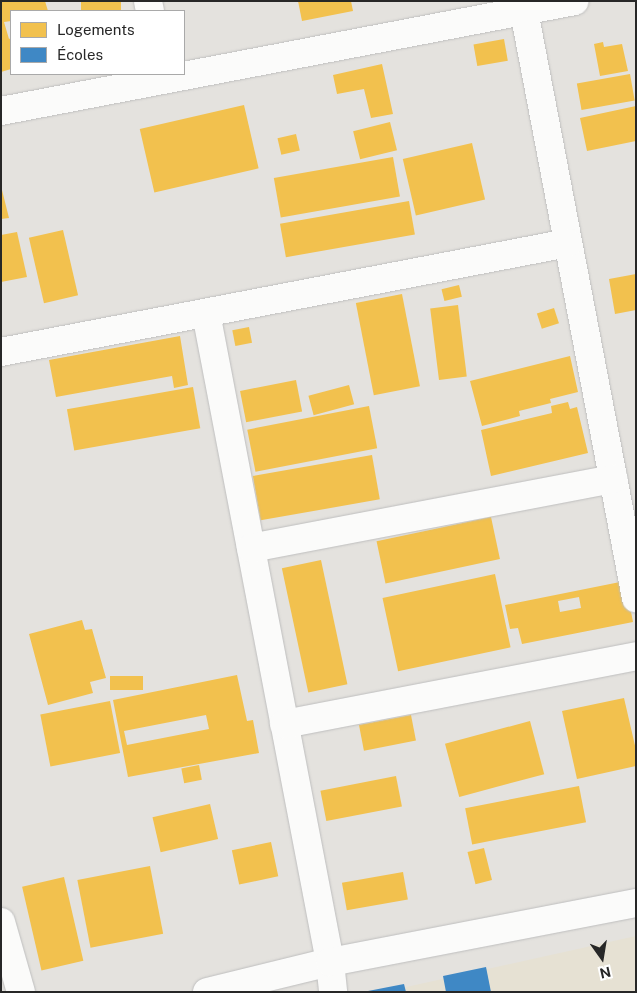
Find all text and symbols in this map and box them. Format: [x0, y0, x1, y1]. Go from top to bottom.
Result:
legend [10, 10, 185, 75]
text: Logements [57, 21, 135, 38]
text: Écoles [57, 46, 103, 63]
north arrow [577, 933, 627, 983]
text: N [598, 964, 613, 982]

